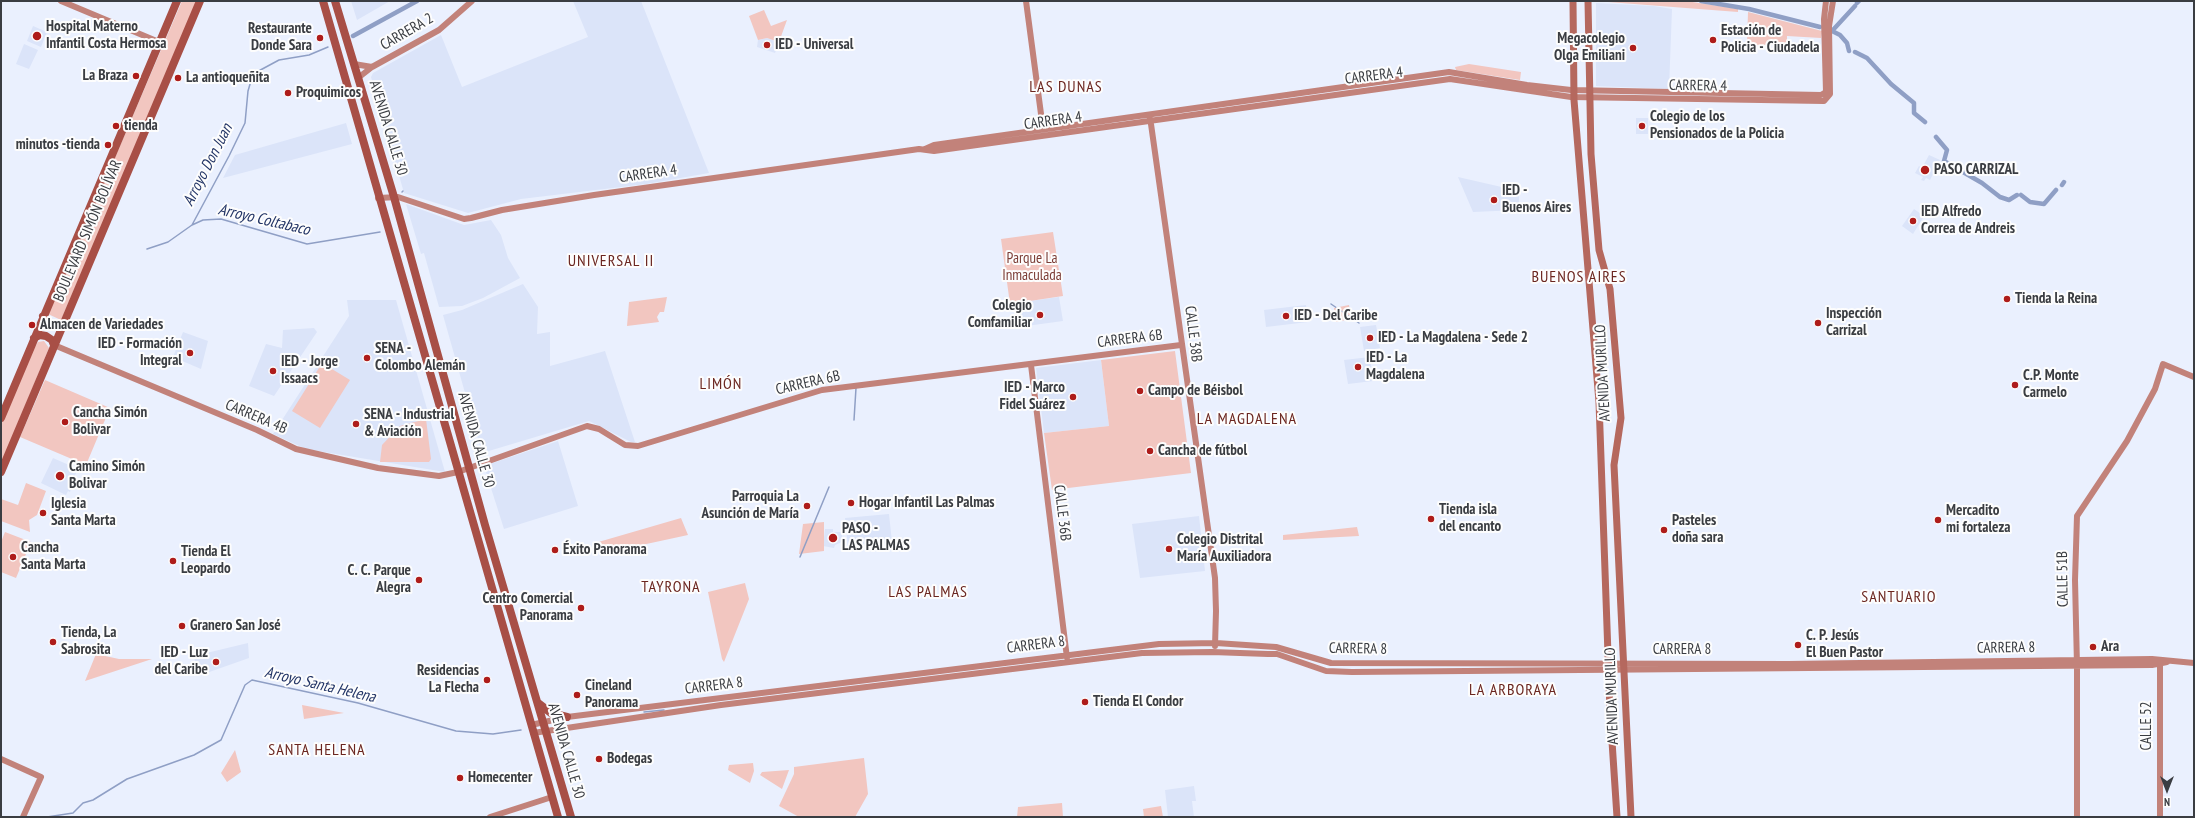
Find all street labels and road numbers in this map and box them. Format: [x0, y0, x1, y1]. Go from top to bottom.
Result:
street label: CARRERA 2 [377, 10, 437, 54]
street label: CARRERA 4 [1344, 64, 1404, 88]
street label: CARRERA 4 [1669, 76, 1727, 96]
street label: AVENIDA CALLE 30 [365, 78, 411, 178]
street label: CARRERA 4 [1023, 108, 1083, 134]
street label: BOULEVARD SIMÓN BOLÍVAR [50, 157, 126, 305]
street label: CARRERA 4 [618, 161, 678, 187]
street label: CALLE 38B [1181, 305, 1205, 363]
street label: AVENIDA MURILLO [1591, 324, 1615, 422]
street label: CARRERA 6B [1096, 326, 1164, 352]
street label: CARRERA 6B [774, 367, 842, 399]
street label: AVENIDA CALLE 30 [454, 390, 498, 490]
street label: CARRERA 4B [222, 396, 290, 438]
street label: CALLE 36B [1050, 484, 1074, 542]
street label: CALLE 51B [2054, 551, 2072, 607]
street label: CARRERA 8 [1006, 633, 1066, 657]
street label: CARRERA 8 [1977, 638, 2035, 658]
street label: CARRERA 8 [1329, 639, 1387, 659]
street label: CARRERA 8 [1653, 641, 1711, 659]
street label: AVENIDA MURILLO [1601, 647, 1623, 745]
street label: CARRERA 8 [684, 674, 744, 698]
street label: AVENIDA CALLE 30 [544, 701, 588, 801]
street label: CALLE 52 [2138, 701, 2156, 751]

